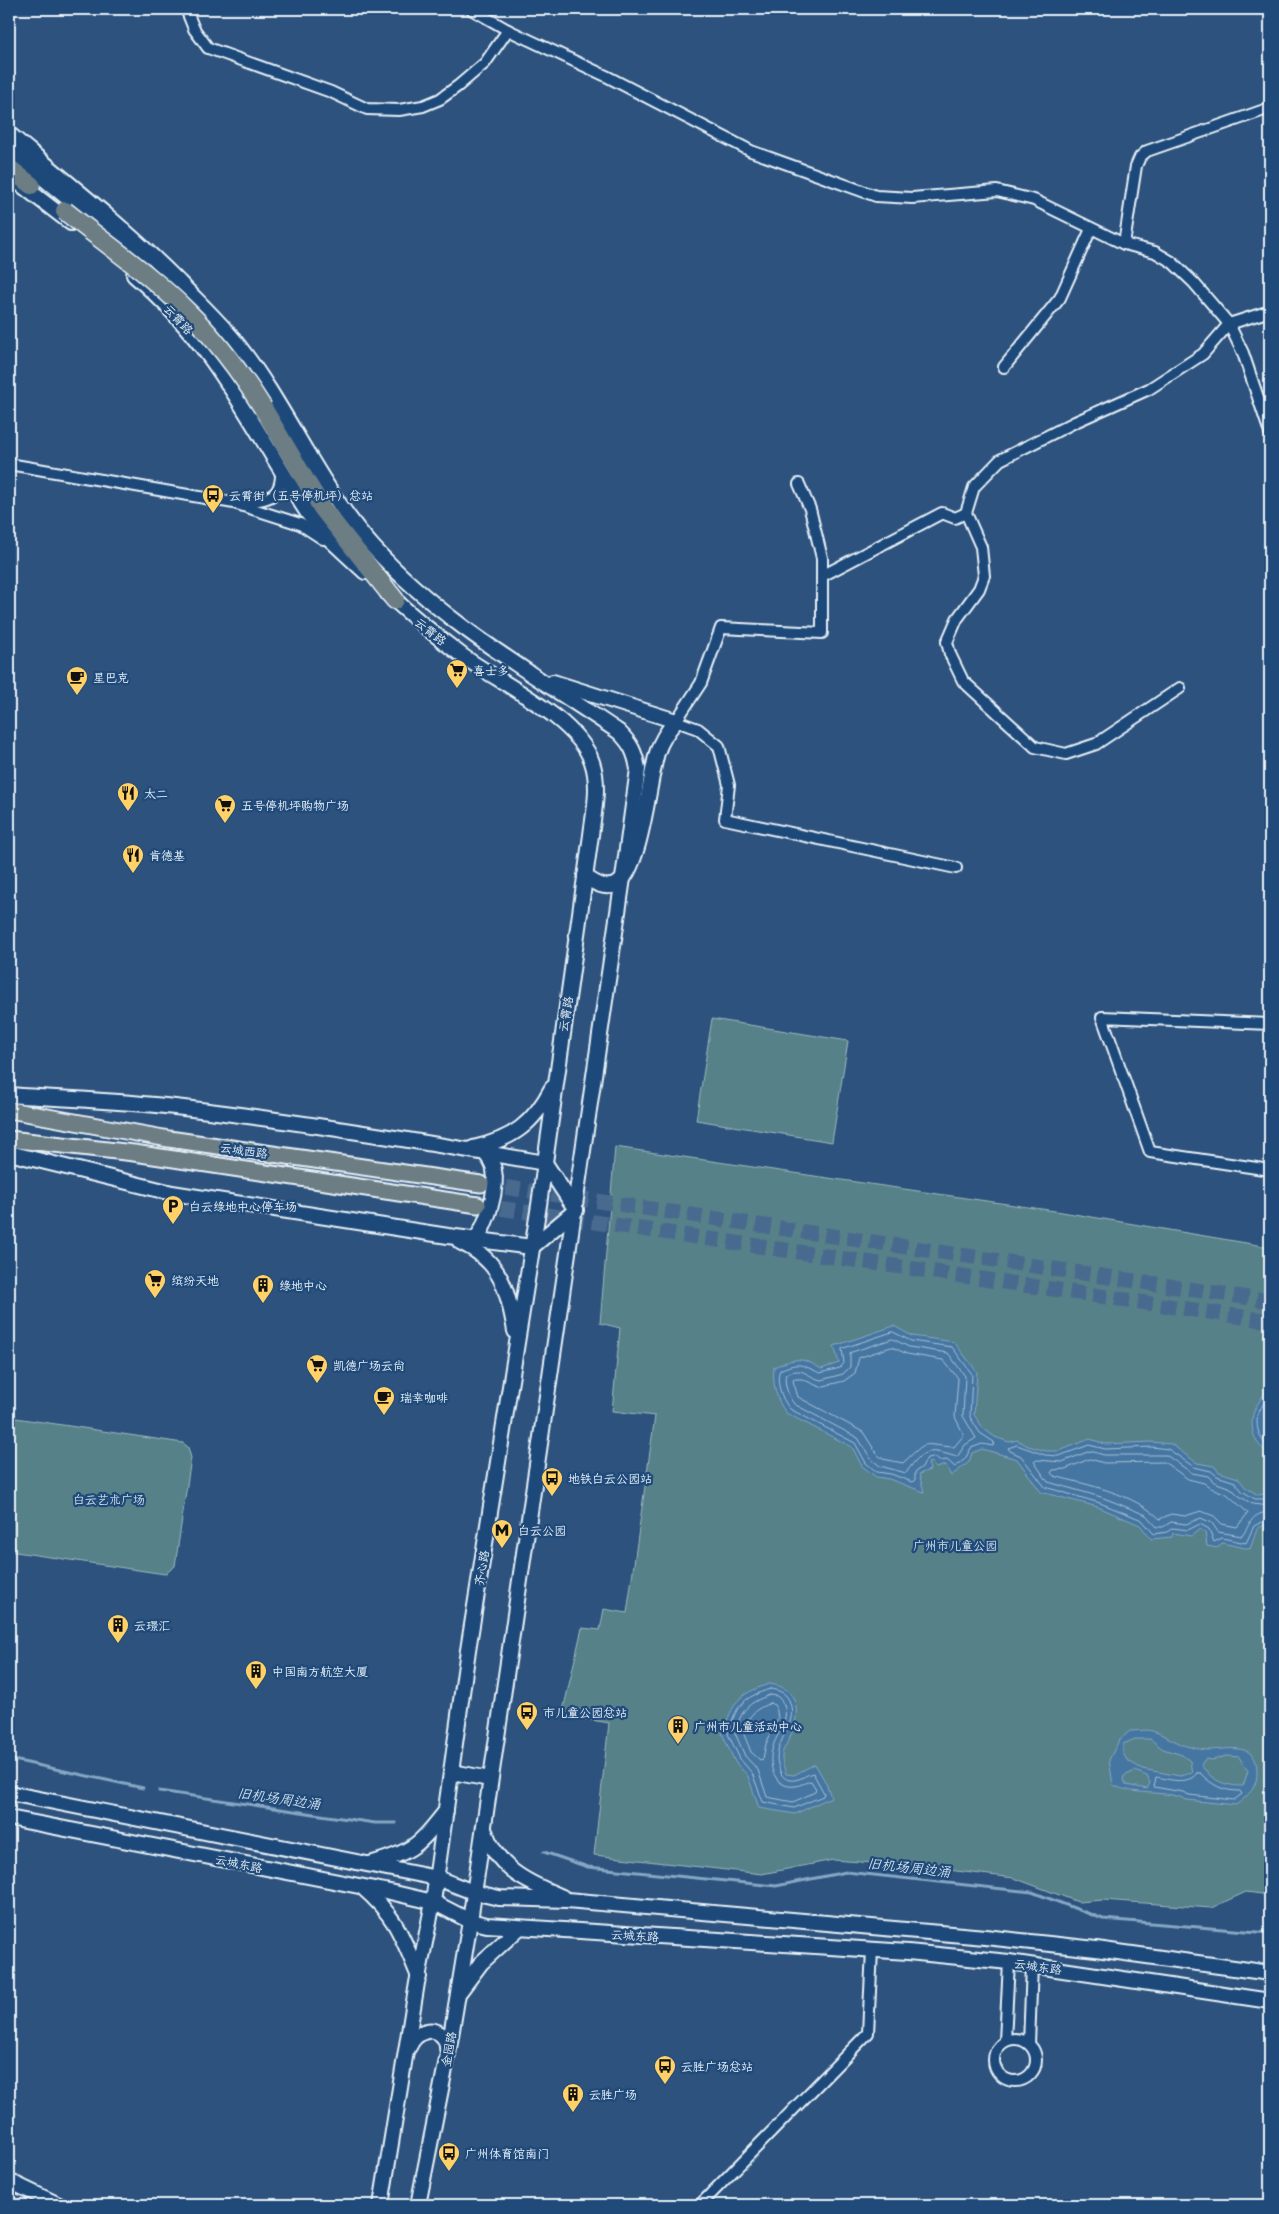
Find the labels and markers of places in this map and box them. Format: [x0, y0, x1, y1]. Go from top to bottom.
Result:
bus stop icon: 云霄街（五号停机坪）总站 [201, 483, 225, 514]
place label: 云霄街（五号停机坪）总站 [229, 487, 373, 503]
supermarket icon: 喜士多 [445, 658, 469, 689]
place label: 喜士多 [473, 662, 509, 678]
cafe icon: 星巴克 [65, 665, 89, 696]
place label: 星巴克 [93, 669, 129, 685]
restaurant icon: 太二 [116, 781, 140, 812]
place label: 太二 [144, 785, 168, 801]
supermarket icon: 五号停机坪购物广场 [213, 793, 237, 824]
place label: 五号停机坪购物广场 [241, 797, 349, 813]
restaurant icon: 肯德基 [121, 843, 145, 874]
place label: 肯德基 [149, 847, 185, 863]
parking icon: 白云绿地中心停车场 [161, 1194, 185, 1225]
place label: 白云绿地中心停车场 [189, 1198, 297, 1214]
supermarket icon: 缤纷天地 [143, 1268, 167, 1299]
place label: 缤纷天地 [171, 1272, 219, 1288]
building icon: 绿地中心 [251, 1273, 275, 1304]
place label: 绿地中心 [279, 1277, 327, 1293]
supermarket icon: 凯德广场云尚 [305, 1353, 329, 1384]
place label: 凯德广场云尚 [333, 1357, 405, 1373]
cafe icon: 瑞幸咖啡 [372, 1385, 396, 1416]
place label: 瑞幸咖啡 [400, 1389, 448, 1405]
bus stop icon: 地铁白云公园站 [540, 1466, 564, 1497]
place label: 地铁白云公园站 [568, 1470, 652, 1486]
metro station icon: 白云公园 [490, 1518, 514, 1549]
place label: 白云公园 [518, 1522, 566, 1538]
building icon: 云璟汇 [106, 1613, 130, 1644]
place label: 云璟汇 [134, 1617, 170, 1633]
building icon: 中国南方航空大厦 [244, 1659, 268, 1690]
place label: 中国南方航空大厦 [272, 1663, 368, 1679]
bus stop icon: 市儿童公园总站 [515, 1700, 539, 1731]
place label: 市儿童公园总站 [543, 1704, 627, 1720]
building icon: 广州市儿童活动中心 [666, 1714, 690, 1745]
place label: 广州市儿童活动中心 [694, 1718, 802, 1734]
bus stop icon: 云胜广场总站 [653, 2054, 677, 2085]
place label: 云胜广场总站 [681, 2058, 753, 2074]
building icon: 云胜广场 [561, 2082, 585, 2113]
place label: 云胜广场 [589, 2086, 637, 2102]
bus stop icon: 广州体育馆南门 [437, 2141, 461, 2172]
place label: 广州体育馆南门 [465, 2145, 549, 2161]

